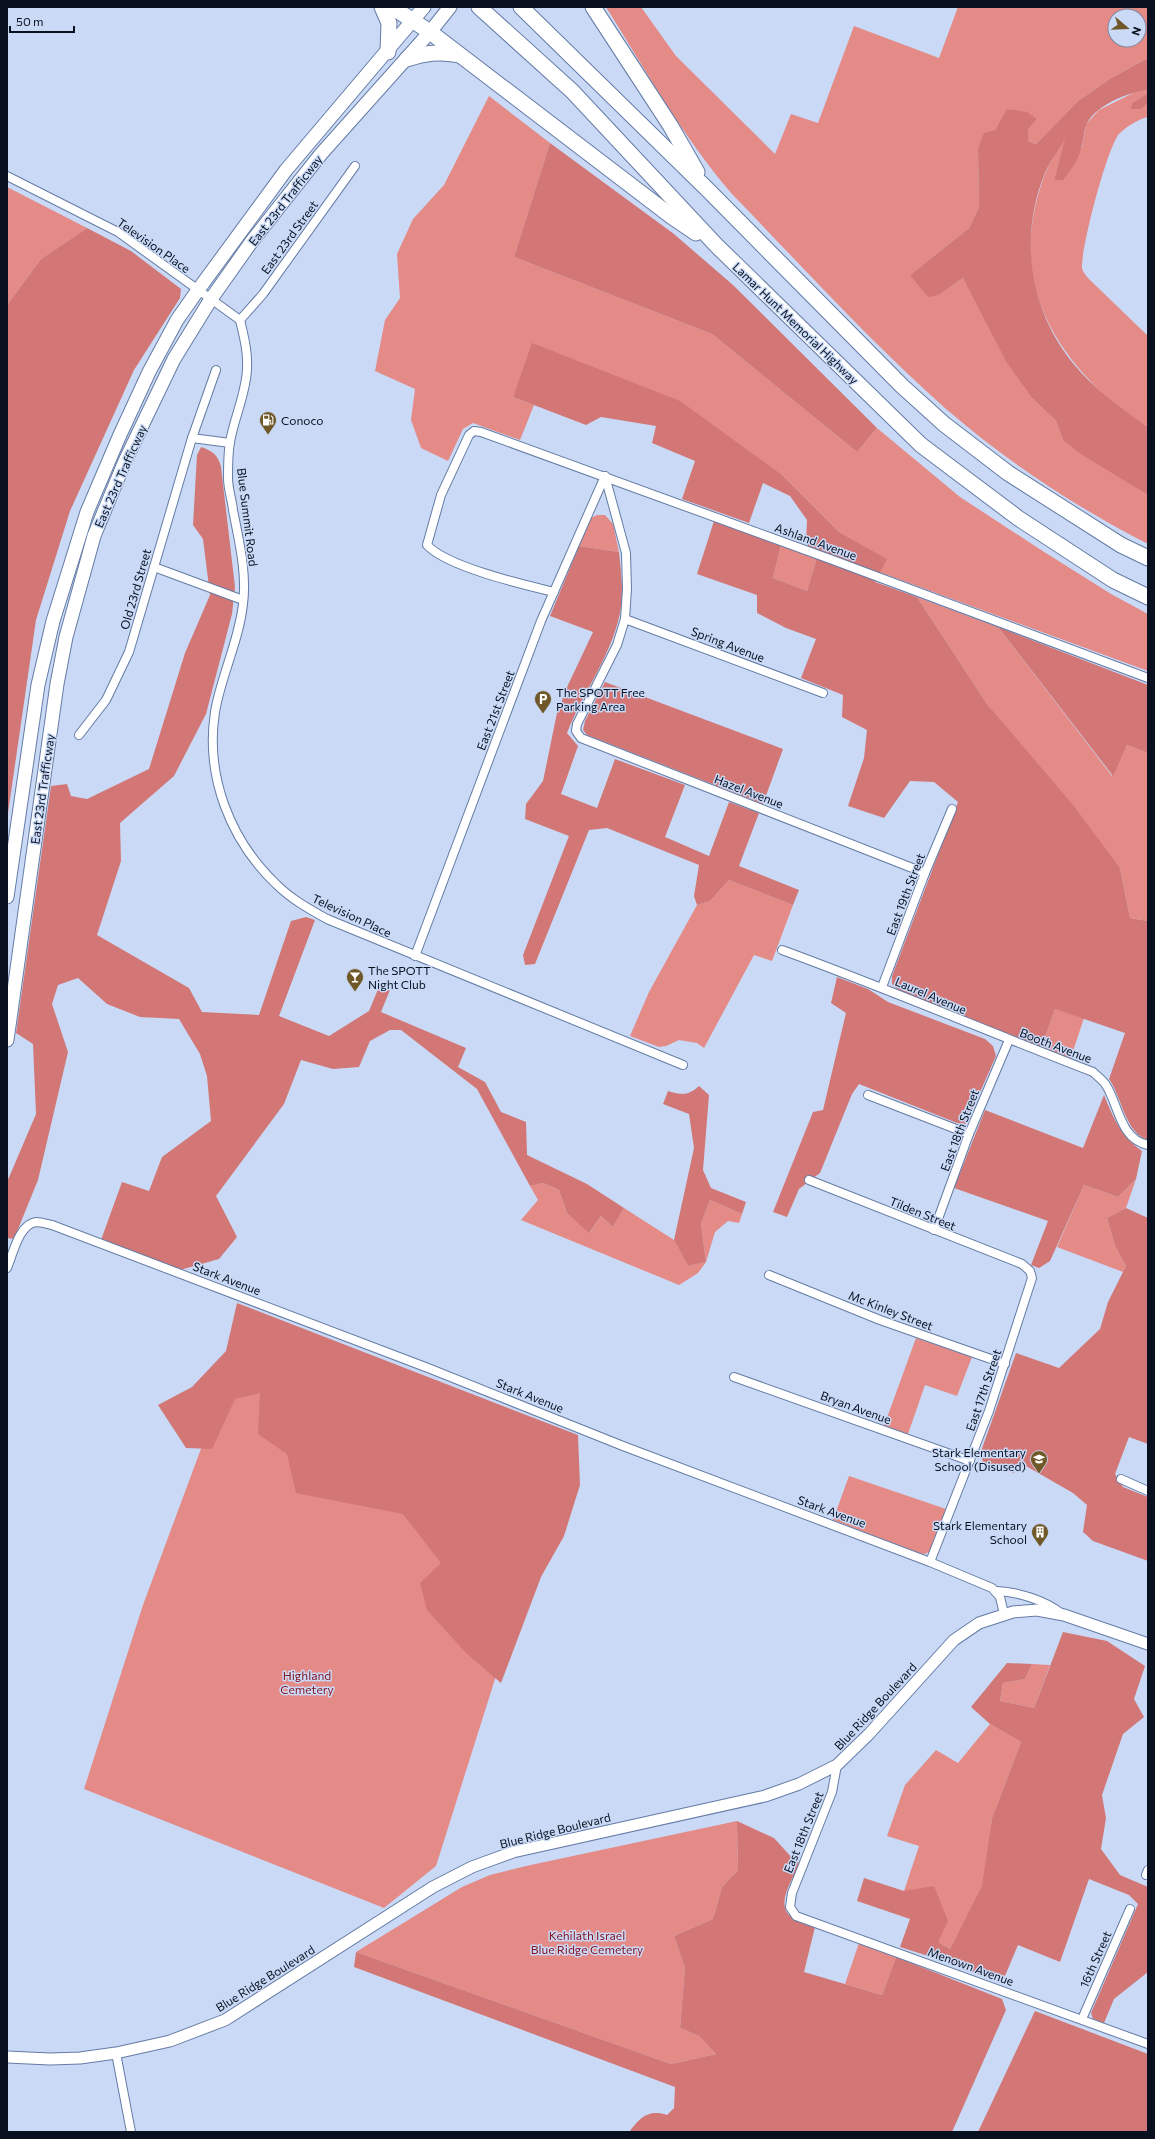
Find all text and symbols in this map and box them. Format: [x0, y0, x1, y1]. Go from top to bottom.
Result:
scale bar [10, 8, 74, 34]
north arrow [1107, 8, 1147, 48]
text: 50 m [16, 14, 44, 28]
text: N [1129, 25, 1144, 37]
street label: East 23rd Trafficway [245, 152, 325, 248]
street label: East 23rd Street [258, 198, 320, 276]
street label: Television Place [115, 215, 193, 275]
street label: Lamar Hunt Memorial Highway [730, 259, 862, 387]
fuel station icon: Conoco [258, 410, 278, 435]
place label: Conoco [281, 413, 324, 427]
street label: East 23rd Trafficway [91, 422, 149, 530]
street label: Blue Summit Road [235, 467, 261, 567]
street label: Ashland Avenue [773, 520, 859, 562]
street label: Old 23rd Street [117, 547, 153, 631]
street label: Spring Avenue [689, 624, 767, 664]
street label: East 21st Street [473, 668, 517, 752]
place label: The SPOTT Free Parking Area [556, 685, 645, 713]
parking icon: The SPOTT Free Parking Area [533, 689, 553, 714]
street label: East 23rd Trafficway [27, 733, 57, 845]
street label: Hazel Avenue [712, 771, 786, 811]
street label: East 19th Street [883, 851, 927, 937]
street label: Television Place [310, 891, 394, 939]
place label: The SPOTT Night Club [368, 963, 431, 991]
bar icon: The SPOTT Night Club [345, 967, 365, 992]
street label: Laurel Avenue [893, 974, 969, 1016]
street label: Booth Avenue [1018, 1025, 1094, 1065]
street label: East 18th Street [937, 1087, 981, 1173]
street label: Tilden Street [888, 1193, 958, 1233]
street label: Stark Avenue [191, 1259, 263, 1297]
street label: Mc Kinley Street [847, 1287, 935, 1333]
street label: East 17th Street [962, 1347, 1004, 1433]
street label: Stark Avenue [494, 1375, 566, 1415]
street label: Bryan Avenue [819, 1388, 893, 1426]
place label: Stark Elementary School (Disused) [932, 1445, 1026, 1473]
school or university icon: Stark Elementary School (Disused) [1029, 1449, 1049, 1474]
street label: Stark Avenue [796, 1492, 868, 1530]
place label: Stark Elementary School [933, 1518, 1027, 1546]
building icon: Stark Elementary School [1030, 1522, 1050, 1547]
street label: Blue Ridge Boulevard [831, 1660, 919, 1752]
park label: Highland Cemetery [280, 1668, 334, 1696]
street label: East 18th Street [780, 1789, 826, 1875]
street label: Blue Ridge Boulevard [498, 1809, 612, 1851]
park label: Kehilath Israel Blue Ridge Cemetery [531, 1928, 643, 1956]
street label: 16th Street [1076, 1928, 1114, 1989]
street label: Blue Ridge Boulevard [213, 1942, 317, 2014]
street label: Menown Avenue [926, 1944, 1016, 1988]

